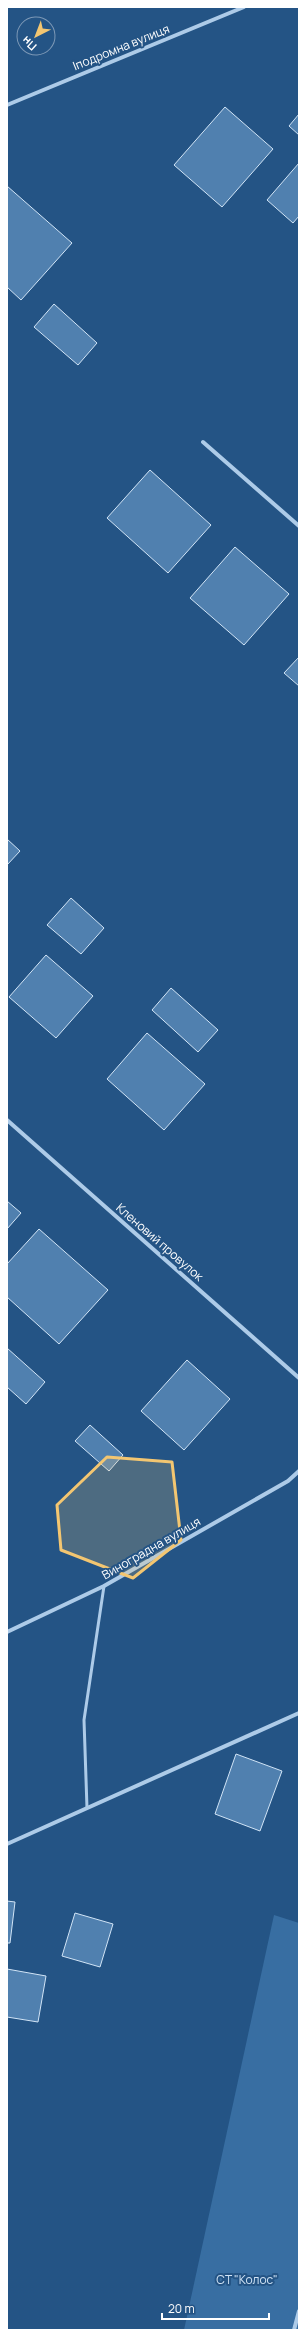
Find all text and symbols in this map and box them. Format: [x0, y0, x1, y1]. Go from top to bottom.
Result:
north arrow [16, 16, 56, 56]
street label: Іподромна вулиця [70, 20, 172, 74]
text: Пн [18, 33, 39, 54]
street label: Кленовий провулок [113, 1199, 208, 1285]
street label: Виноградна вулиця [99, 1513, 203, 1583]
park label: СТ "Колос" [216, 2271, 278, 2288]
scale bar [162, 2295, 269, 2321]
text: 20 m [168, 2300, 195, 2317]

